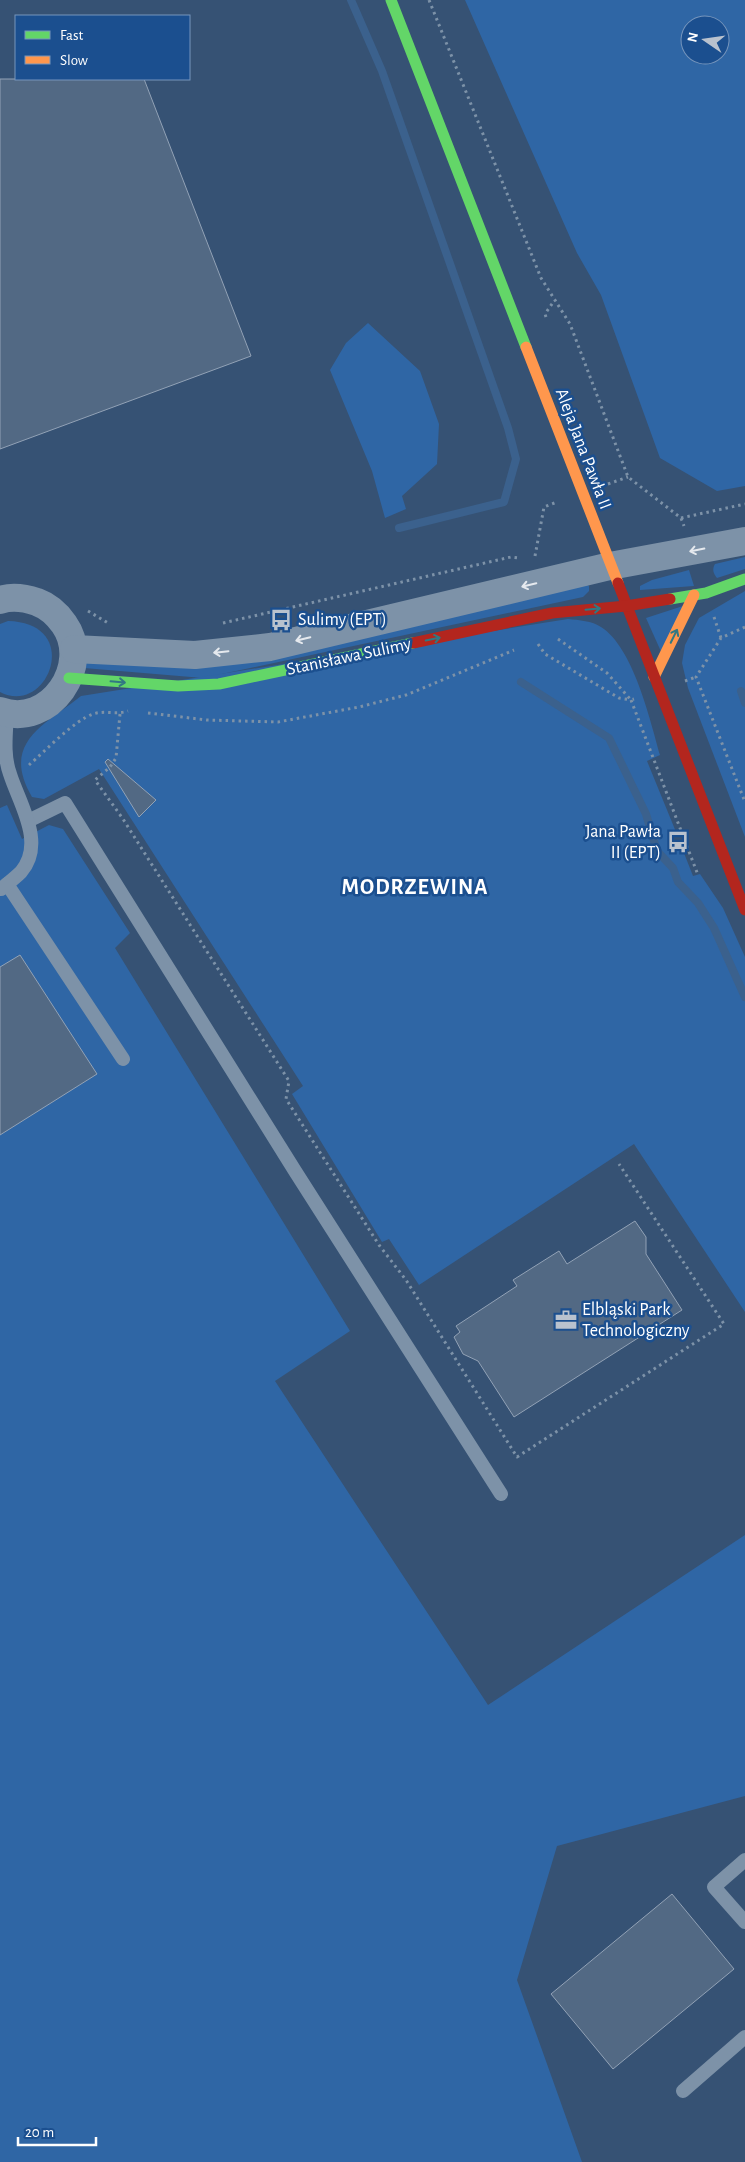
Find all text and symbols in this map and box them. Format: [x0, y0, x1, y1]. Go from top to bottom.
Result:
legend [15, 15, 190, 80]
north arrow [680, 15, 730, 65]
text: Fast [60, 28, 84, 43]
text: N [685, 31, 701, 44]
text: Slow [60, 53, 88, 68]
street label: Aleja Jana Pawła II [552, 386, 614, 512]
one-way arrow [690, 546, 706, 556]
one-way arrow [521, 581, 537, 590]
one-way arrow [584, 604, 600, 614]
bus stop icon: Sulimy (EPT) [268, 607, 294, 633]
place label: Sulimy (EPT) [298, 611, 387, 629]
one-way arrow [670, 629, 679, 644]
one-way arrow [425, 633, 441, 643]
street label: Stanisława Sulimy [285, 635, 413, 679]
one-way arrow [295, 635, 311, 644]
one-way arrow [213, 647, 229, 657]
one-way arrow [110, 678, 126, 687]
place label: Jana Pawła II (EPT) [585, 823, 661, 862]
bus stop icon: Jana Pawła II (EPT) [665, 829, 691, 855]
district label: MODRZEWINA [342, 876, 488, 898]
place label: Elbląski Park Technologiczny [582, 1301, 690, 1340]
office icon: Elbląski Park Technologiczny [553, 1307, 579, 1333]
scale bar [18, 2114, 95, 2146]
text: 20 m [25, 2125, 54, 2140]

